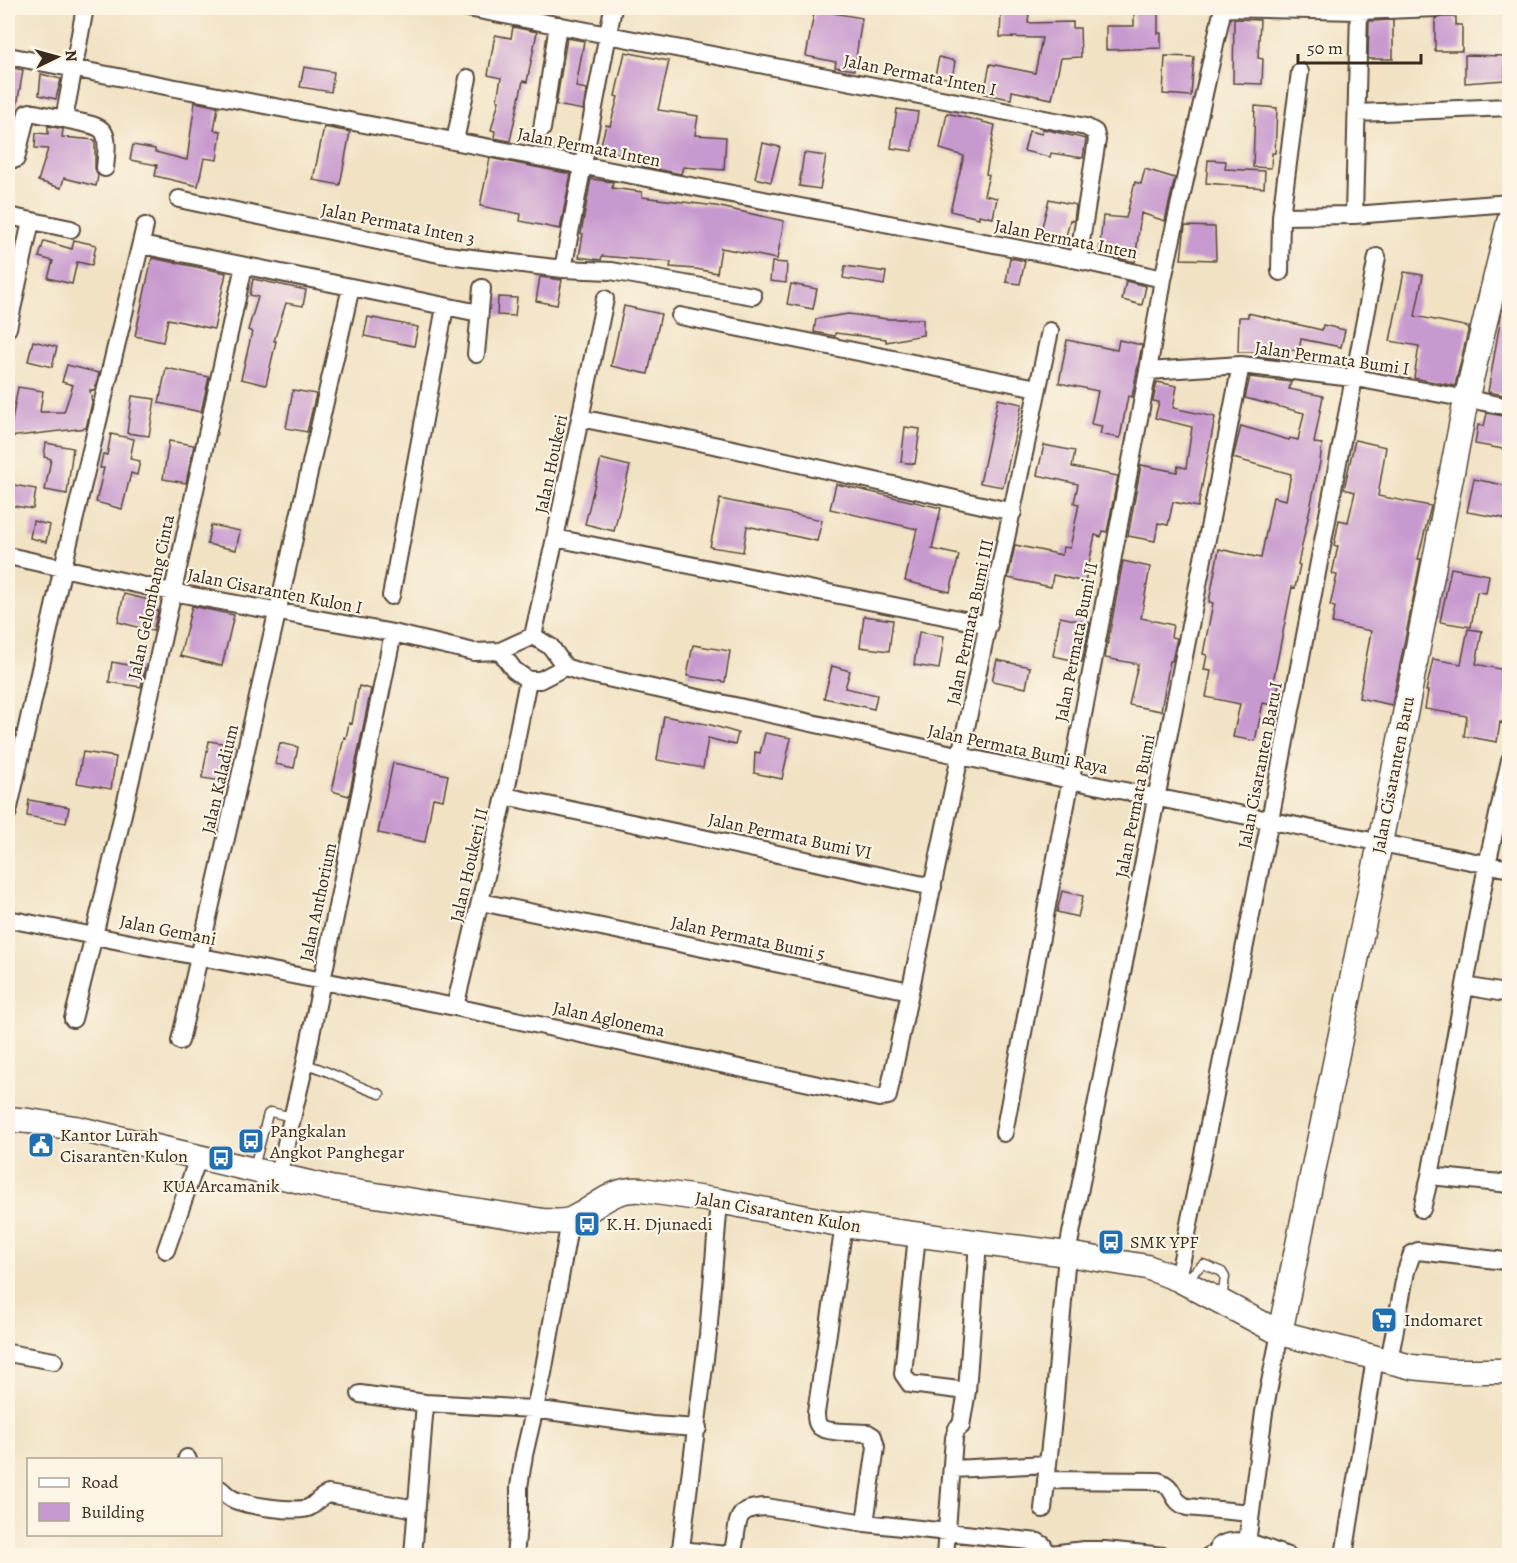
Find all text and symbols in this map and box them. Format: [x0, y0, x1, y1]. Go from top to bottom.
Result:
north arrow [27, 27, 87, 87]
scale bar [1298, 27, 1421, 65]
text: 50 m [1307, 36, 1343, 60]
street label: Jalan Permata Inten I [841, 48, 999, 102]
text: N [59, 49, 82, 63]
street label: Jalan Permata Inten [515, 121, 663, 173]
street label: Jalan Permata Inten 3 [319, 197, 477, 251]
street label: Jalan Permata Inten [992, 213, 1140, 265]
street label: Jalan Permata Bumi I [1253, 335, 1411, 381]
street label: Jalan Houkeri [529, 412, 573, 516]
street label: Jalan Gelombang Cinta [122, 512, 180, 682]
street label: Jalan Permata Bumi III [941, 537, 999, 707]
street label: Jalan Permata Bumi II [1049, 560, 1103, 724]
street label: Jalan Cisaranten Kulon I [185, 562, 365, 620]
street label: Jalan Cisaranten Baru I [1232, 679, 1288, 851]
street label: Jalan Cisaranten Baru [1366, 694, 1420, 856]
street label: Jalan Permata Bumi Raya [925, 718, 1111, 780]
street label: Jalan Kaladium [196, 722, 244, 836]
street label: Jalan Permata Bumi [1109, 732, 1161, 880]
street label: Jalan Houkeri II [444, 805, 494, 925]
street label: Jalan Permata Bumi VI [706, 807, 874, 865]
street label: Jalan Anthorium [294, 840, 342, 964]
street label: Jalan Gemani [118, 909, 218, 951]
street label: Jalan Permata Bumi 5 [669, 910, 827, 966]
street label: Jalan Aglonema [551, 995, 668, 1043]
place label: Pangkalan Angkot Panghegar [269, 1119, 405, 1164]
place label: Kantor Lurah Cisaranten Kulon [60, 1123, 188, 1168]
bus stop icon: Pangkalan Angkot Panghegar [236, 1126, 266, 1156]
public building icon: Kantor Lurah Cisaranten Kulon [26, 1130, 56, 1160]
bus stop icon: KUA Arcamanik [206, 1143, 236, 1173]
place label: KUA Arcamanik [162, 1174, 280, 1198]
street label: Jalan Cisaranten Kulon [693, 1186, 863, 1238]
bus stop icon: K.H. Djunaedi [572, 1209, 602, 1239]
place label: K.H. Djunaedi [606, 1212, 712, 1236]
bus stop icon: SMK YPF [1096, 1227, 1126, 1257]
place label: SMK YPF [1130, 1230, 1198, 1254]
supermarket icon: Indomaret [1369, 1305, 1399, 1335]
place label: Indomaret [1404, 1308, 1483, 1332]
legend [27, 1458, 222, 1536]
text: Road [81, 1470, 119, 1494]
text: Building [81, 1500, 145, 1524]

